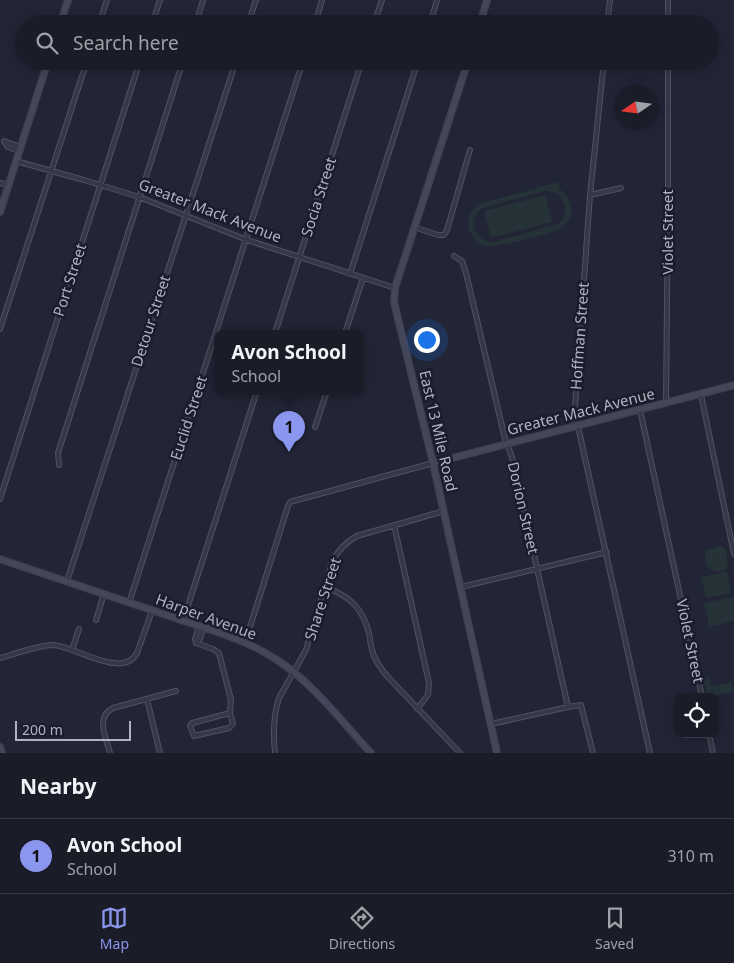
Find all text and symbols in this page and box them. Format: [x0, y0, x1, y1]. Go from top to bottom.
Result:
search box [15, 15, 719, 70]
icon: search [33, 29, 61, 57]
text: Search here [73, 30, 179, 56]
north arrow [614, 85, 659, 130]
street label: Socia Street [296, 154, 340, 239]
street label: Greater Mack Avenue [136, 174, 285, 247]
street label: Violet Street [657, 189, 677, 275]
street label: Port Street [48, 240, 90, 319]
street label: Detour Street [126, 272, 174, 369]
street label: Hoffman Street [565, 281, 593, 391]
your location [414, 327, 440, 353]
popup [214, 330, 364, 395]
text: Avon School [231, 339, 347, 365]
text: School [231, 365, 281, 387]
street label: East 13 Mile Road [415, 368, 463, 493]
street label: Euclid Street [165, 372, 211, 462]
street label: Greater Mack Avenue [505, 383, 657, 439]
pin: 1 [273, 411, 305, 452]
street label: Dorion Street [504, 460, 544, 556]
street label: Share Street [299, 554, 345, 643]
street label: Harper Avenue [153, 589, 260, 644]
street label: Violet Street [672, 597, 710, 685]
map controls [674, 693, 719, 738]
button: locate [674, 693, 719, 738]
scale bar [15, 718, 131, 741]
text: 200 m [22, 720, 63, 739]
text: Nearby [20, 772, 96, 800]
text: Avon School [67, 832, 182, 858]
text: 1 [31, 845, 41, 867]
text: 310 m [667, 845, 714, 867]
text: School [67, 858, 117, 880]
tab: Map [100, 904, 129, 953]
tab: Directions [329, 904, 395, 953]
tab: Saved [595, 904, 634, 953]

